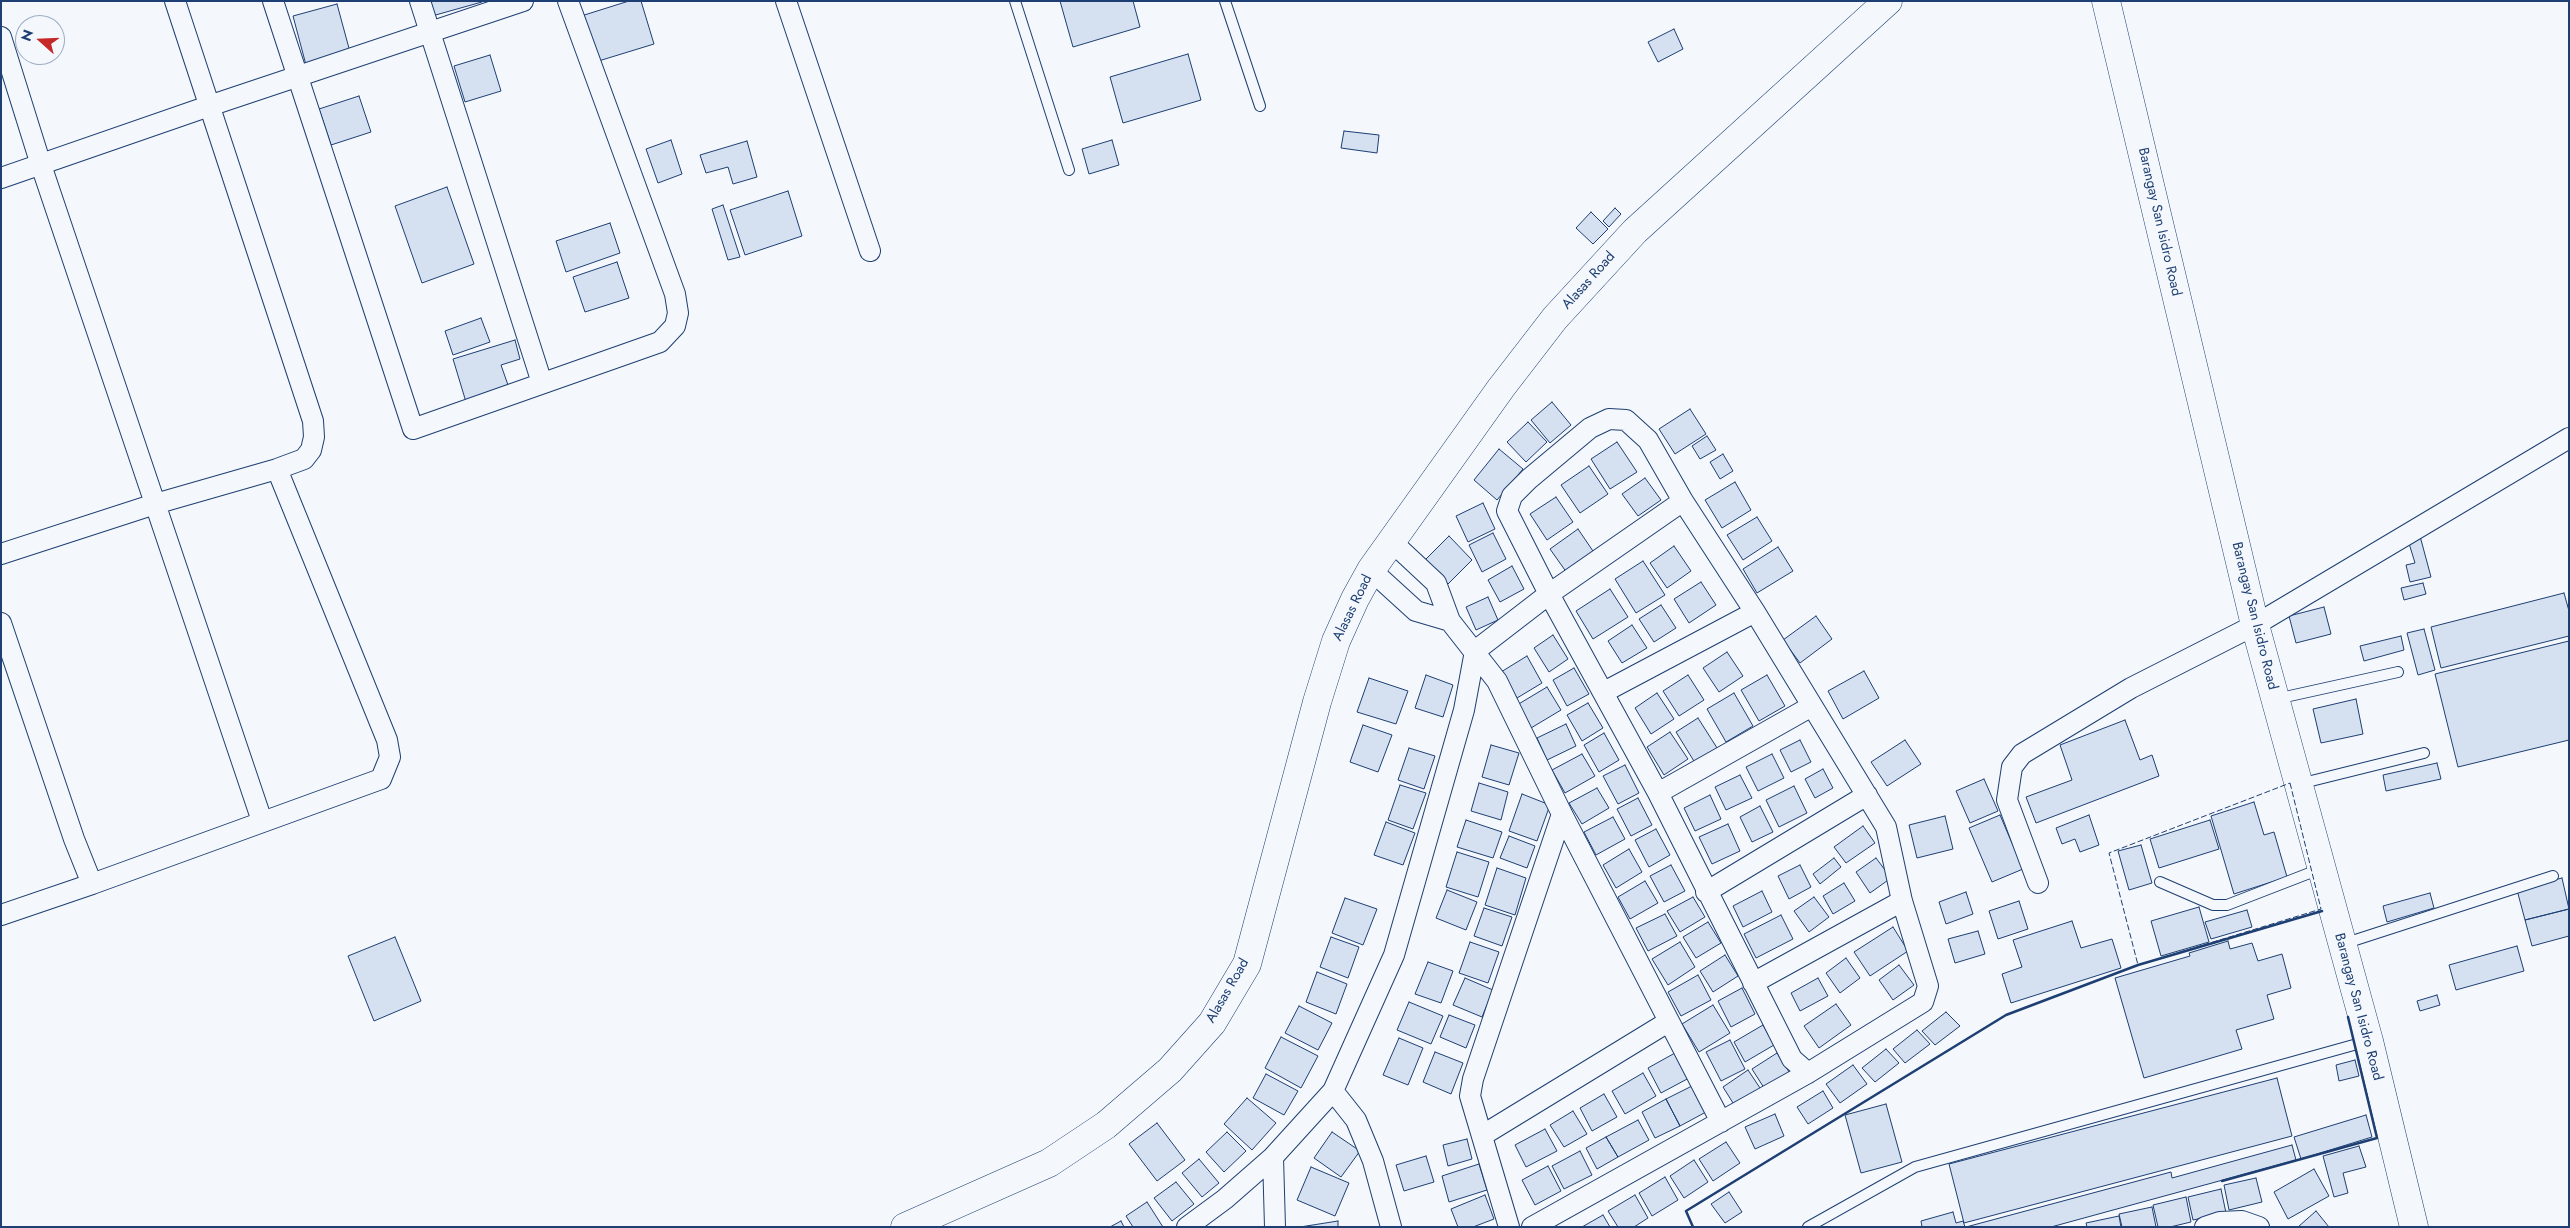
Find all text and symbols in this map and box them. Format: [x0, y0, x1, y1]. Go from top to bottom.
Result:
north arrow [15, 15, 65, 65]
text: N [16, 27, 38, 44]
street label: Barangay San Isidro Road [2134, 146, 2184, 298]
street label: Alasas Road [1559, 249, 1619, 313]
street label: Barangay San Isidro Road [2227, 540, 2281, 692]
street label: Alasas Road [1330, 572, 1376, 644]
street label: Barangay San Isidro Road [2330, 932, 2386, 1082]
street label: Alasas Road [1203, 956, 1253, 1026]

